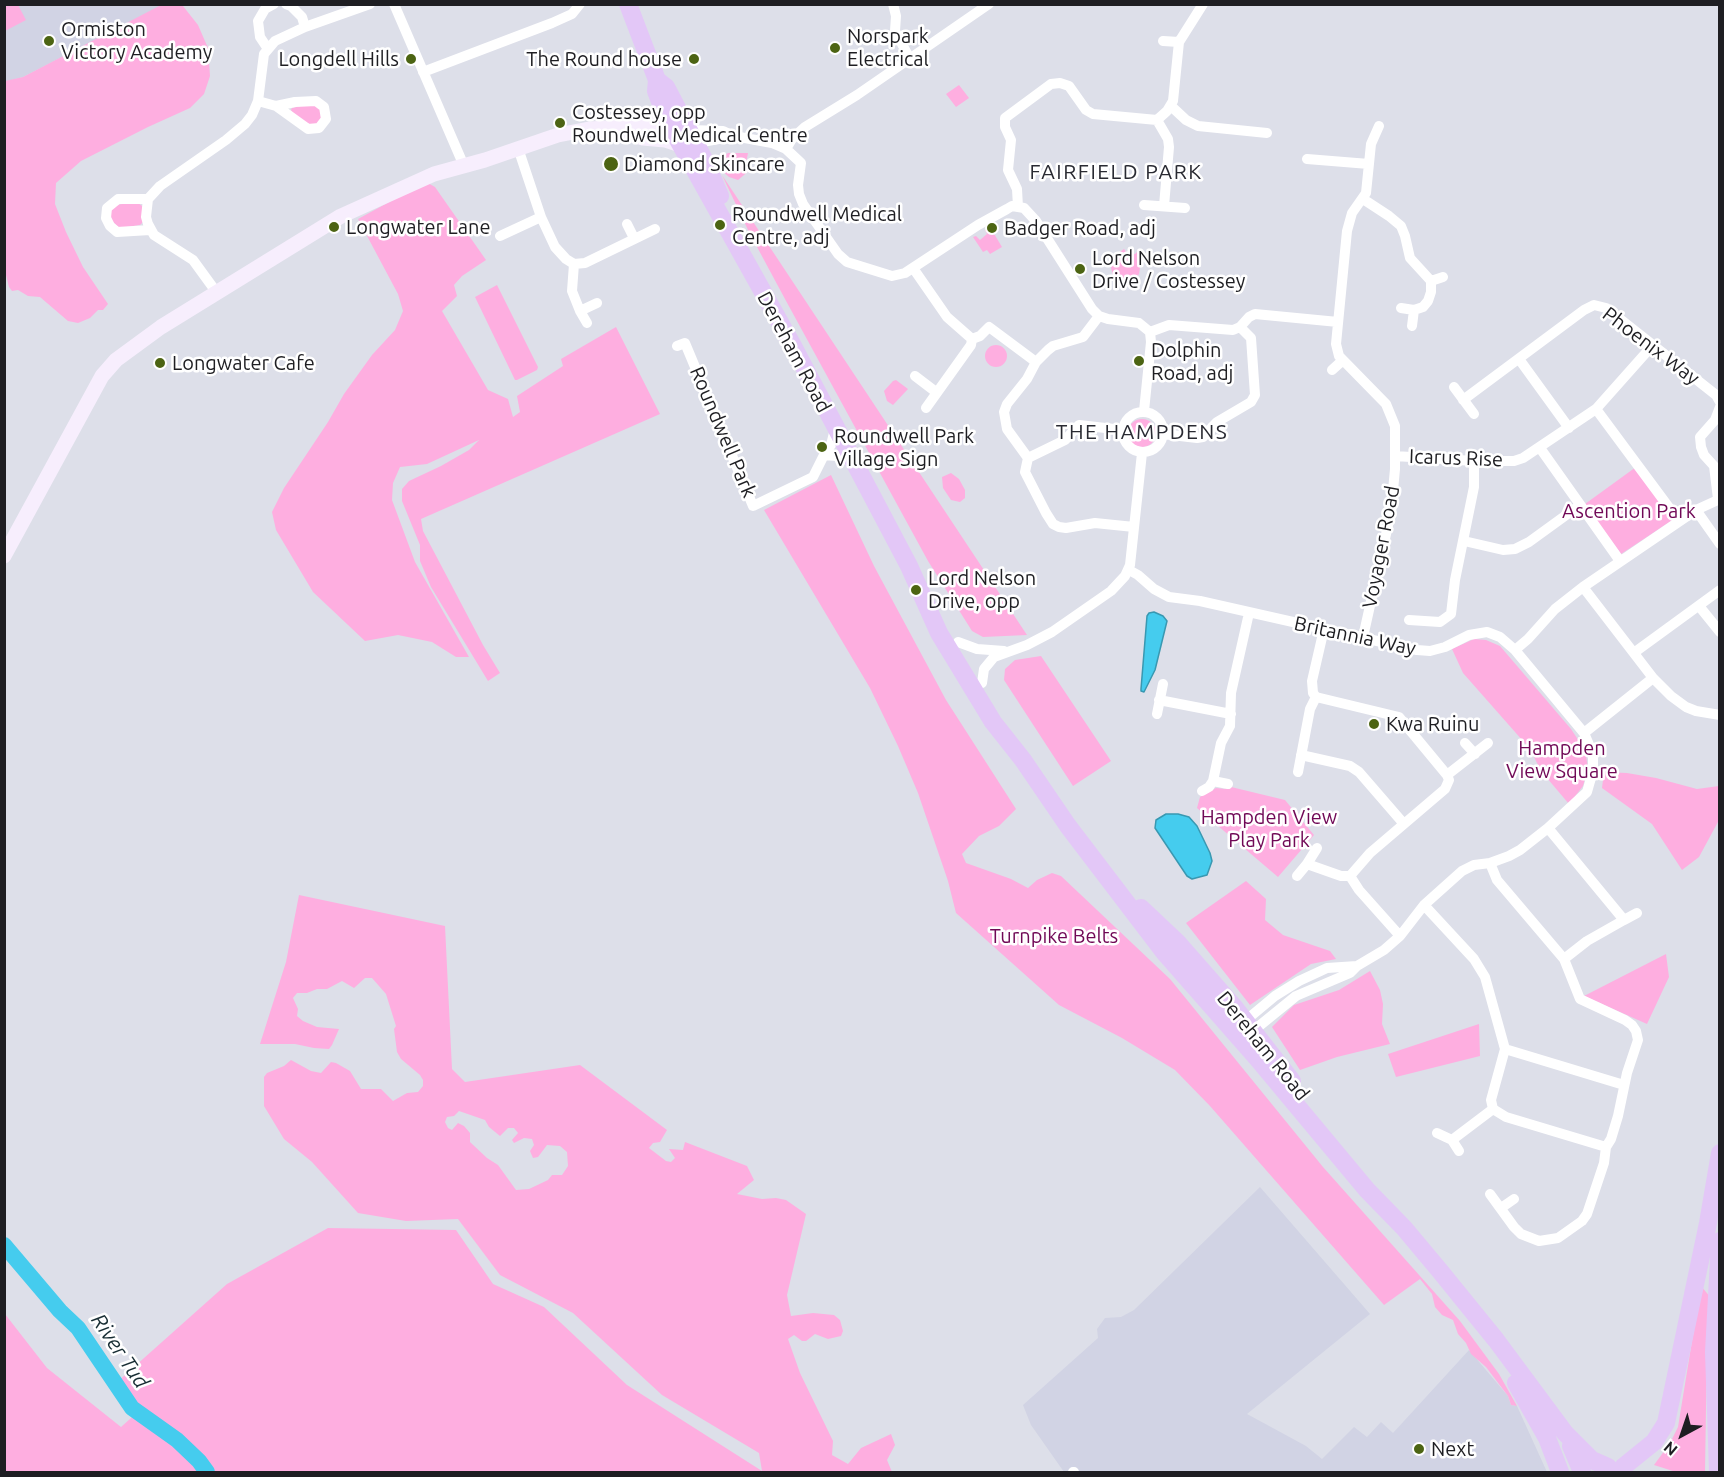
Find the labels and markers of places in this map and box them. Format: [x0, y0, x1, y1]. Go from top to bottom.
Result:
place label: Ormiston Victory Academy [61, 17, 212, 64]
place label: Norspark Electrical [847, 24, 929, 71]
marker: Ormiston Victory Academy [42, 34, 56, 48]
marker: Norspark Electrical [828, 41, 842, 55]
place label: Longdell Hills [278, 47, 399, 71]
place label: The Round house [526, 47, 682, 71]
marker: Longdell Hills [404, 52, 418, 66]
marker: The Round house [687, 52, 701, 66]
place label: Costessey, opp Roundwell Medical Centre [572, 100, 808, 147]
marker: Costessey, opp Roundwell Medical Centre [553, 116, 567, 130]
place label: Diamond Skincare [624, 152, 785, 176]
marker: Diamond Skincare [602, 155, 620, 173]
place label: Roundwell Medical Centre, adj [732, 202, 902, 249]
place label: Longwater Lane [346, 215, 491, 239]
place label: Badger Road, adj [1004, 216, 1156, 240]
marker: Roundwell Medical Centre, adj [713, 218, 727, 232]
marker: Longwater Lane [327, 220, 341, 234]
marker: Badger Road, adj [985, 221, 999, 235]
place label: Lord Nelson Drive / Costessey [1092, 246, 1245, 293]
marker: Lord Nelson Drive / Costessey [1073, 262, 1087, 276]
place label: Dolphin Road, adj [1151, 338, 1233, 385]
place label: Longwater Cafe [172, 351, 315, 375]
marker: Dolphin Road, adj [1132, 354, 1146, 368]
marker: Longwater Cafe [153, 356, 167, 370]
place label: Roundwell Park Village Sign [834, 424, 974, 471]
marker: Roundwell Park Village Sign [815, 440, 829, 454]
place label: Lord Nelson Drive, opp [928, 566, 1036, 613]
marker: Lord Nelson Drive, opp [909, 583, 923, 597]
place label: Kwa Ruinu [1386, 712, 1479, 736]
marker: Kwa Ruinu [1367, 717, 1381, 731]
place label: Next [1431, 1437, 1474, 1461]
marker: Next [1412, 1442, 1426, 1456]

